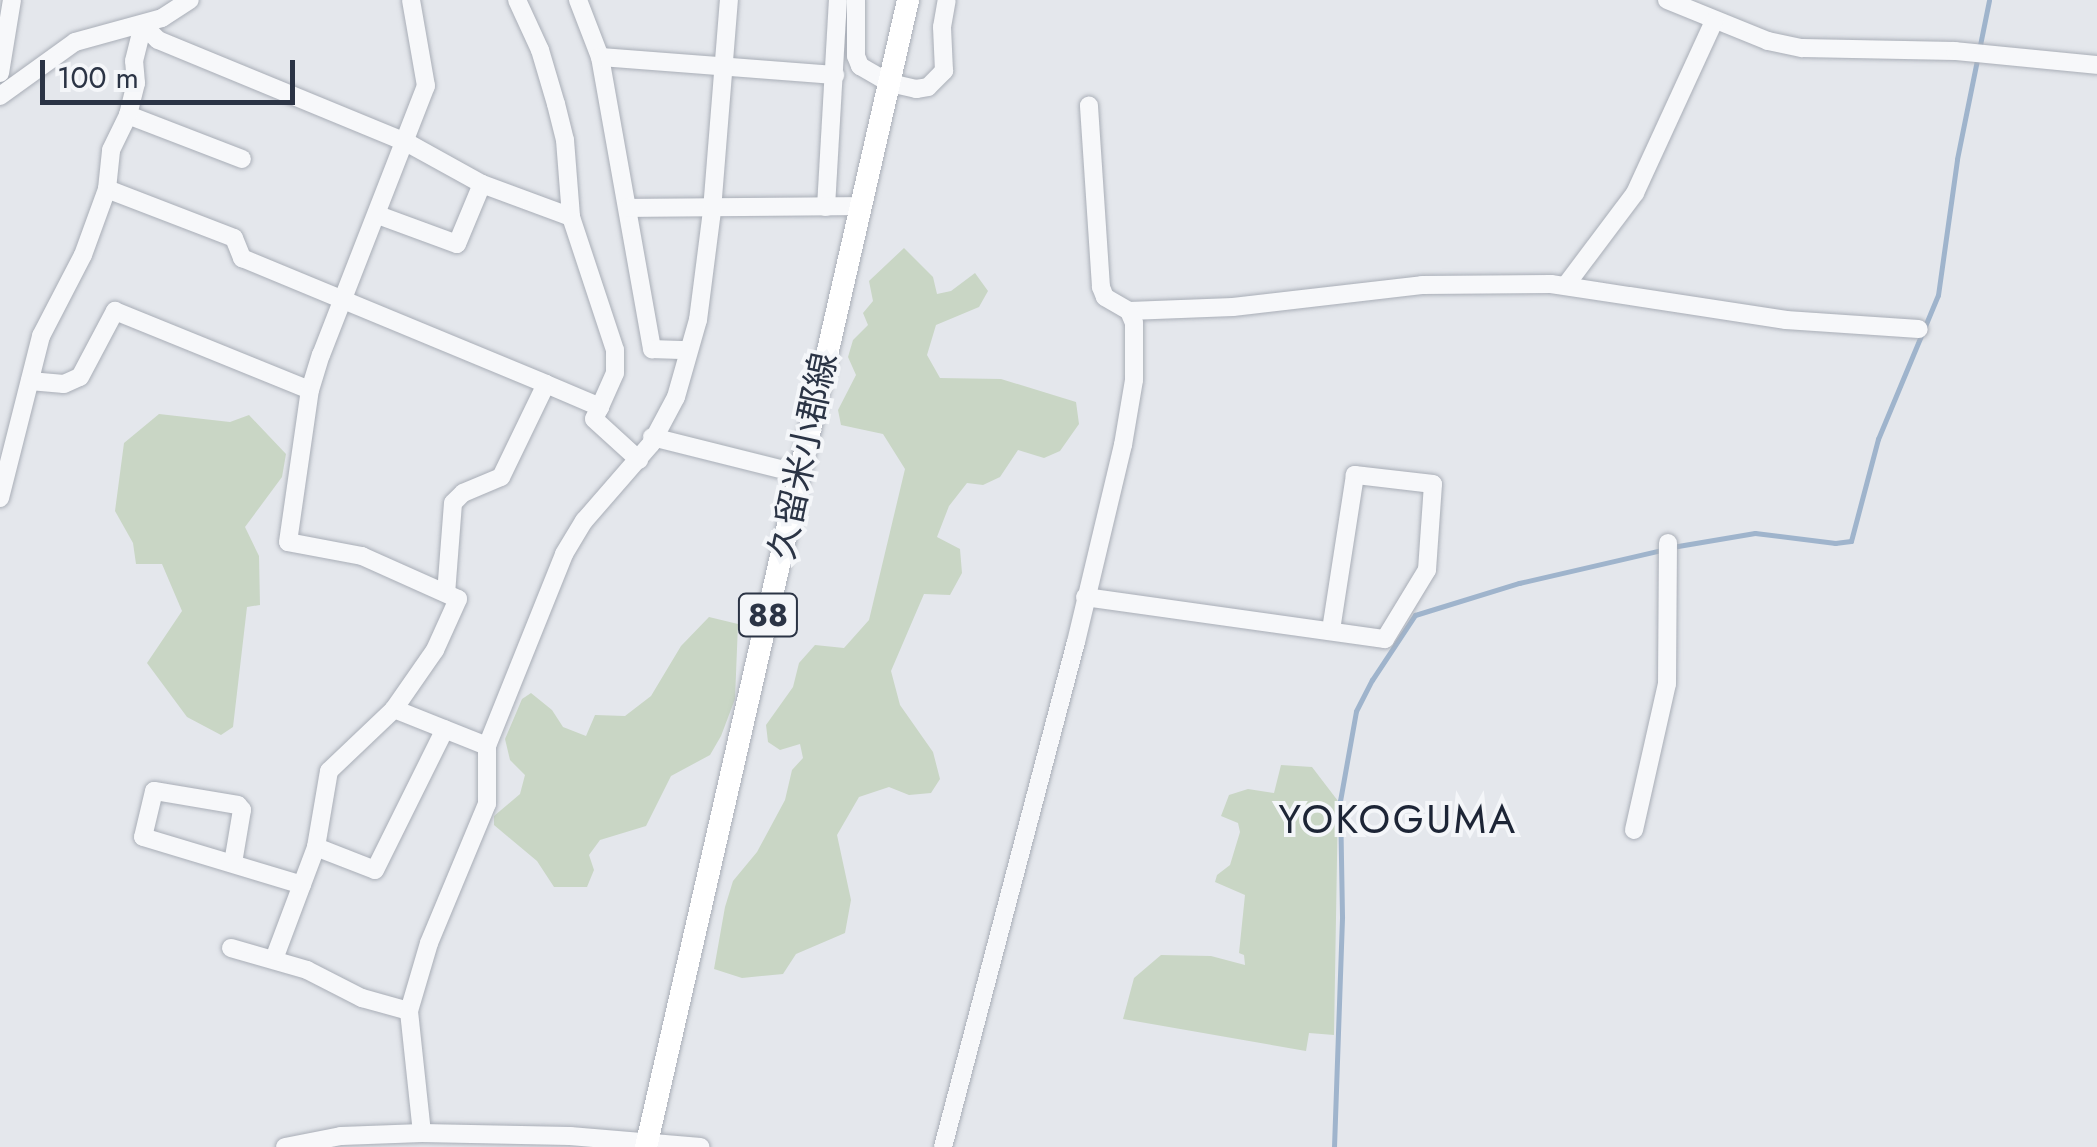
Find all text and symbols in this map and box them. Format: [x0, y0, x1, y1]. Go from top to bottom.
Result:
scale bar [45, 40, 300, 102]
text: 100 m [57, 56, 139, 99]
street label: 久留米小郡線 [761, 349, 845, 563]
road number: 88 [736, 588, 800, 642]
district label: YOKOGUMA [1278, 795, 1518, 843]

